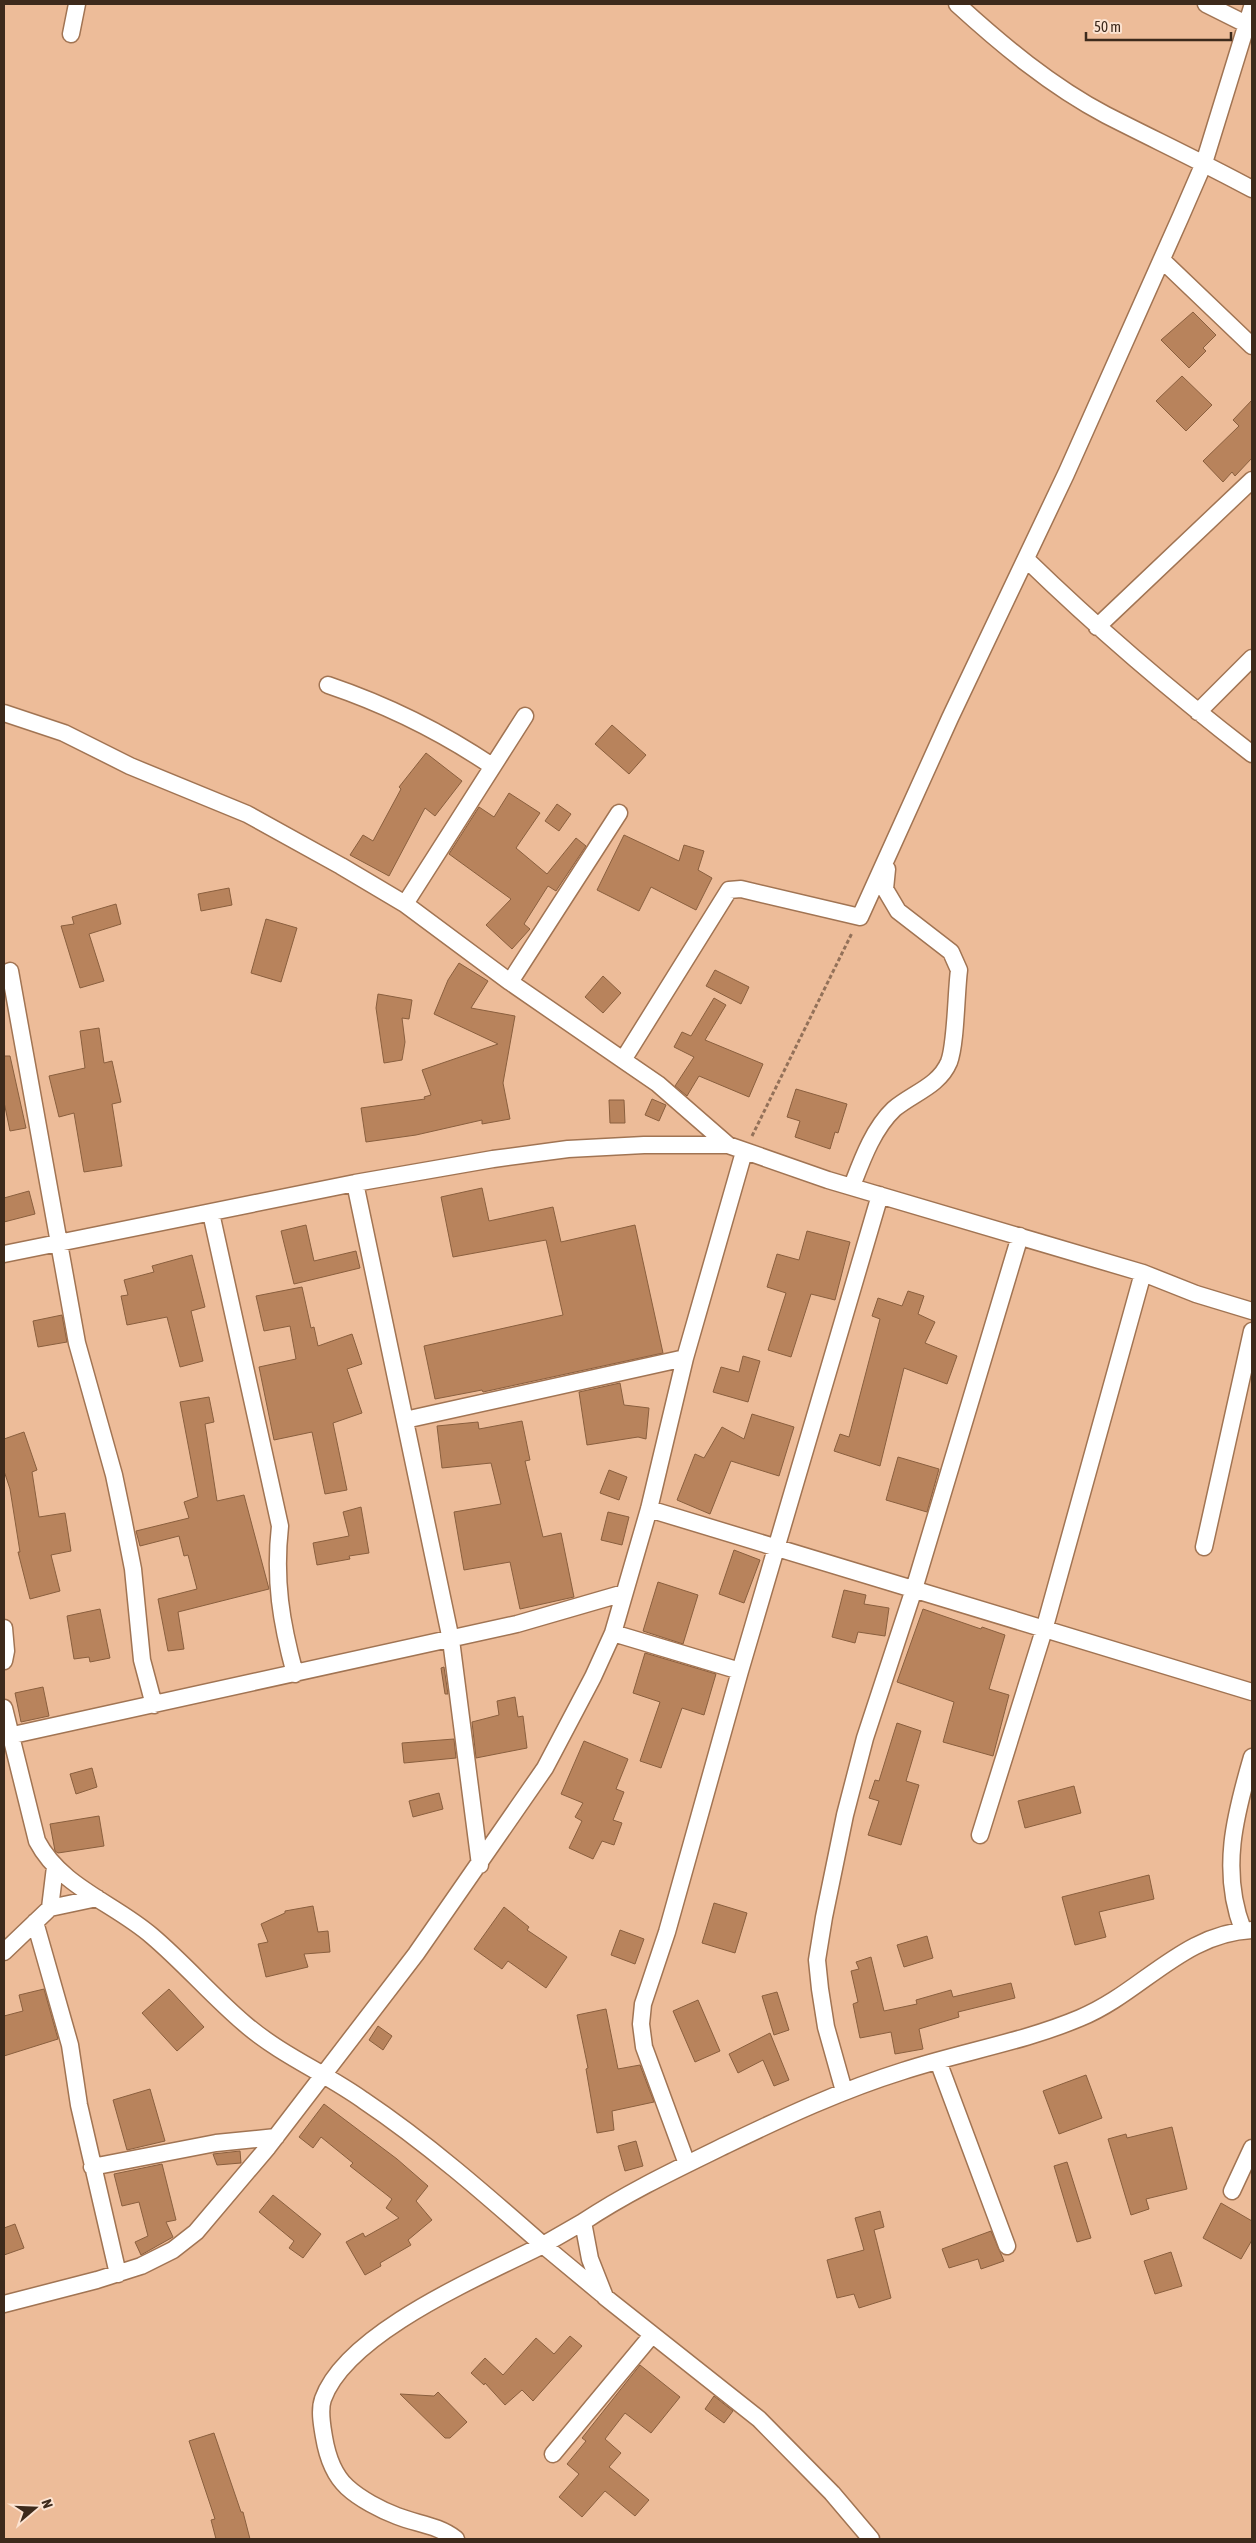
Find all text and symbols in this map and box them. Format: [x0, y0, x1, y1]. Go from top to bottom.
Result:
scale bar [1086, 10, 1231, 42]
text: 50 m [1094, 18, 1121, 35]
north arrow [10, 2483, 60, 2533]
text: N [38, 2497, 56, 2510]

